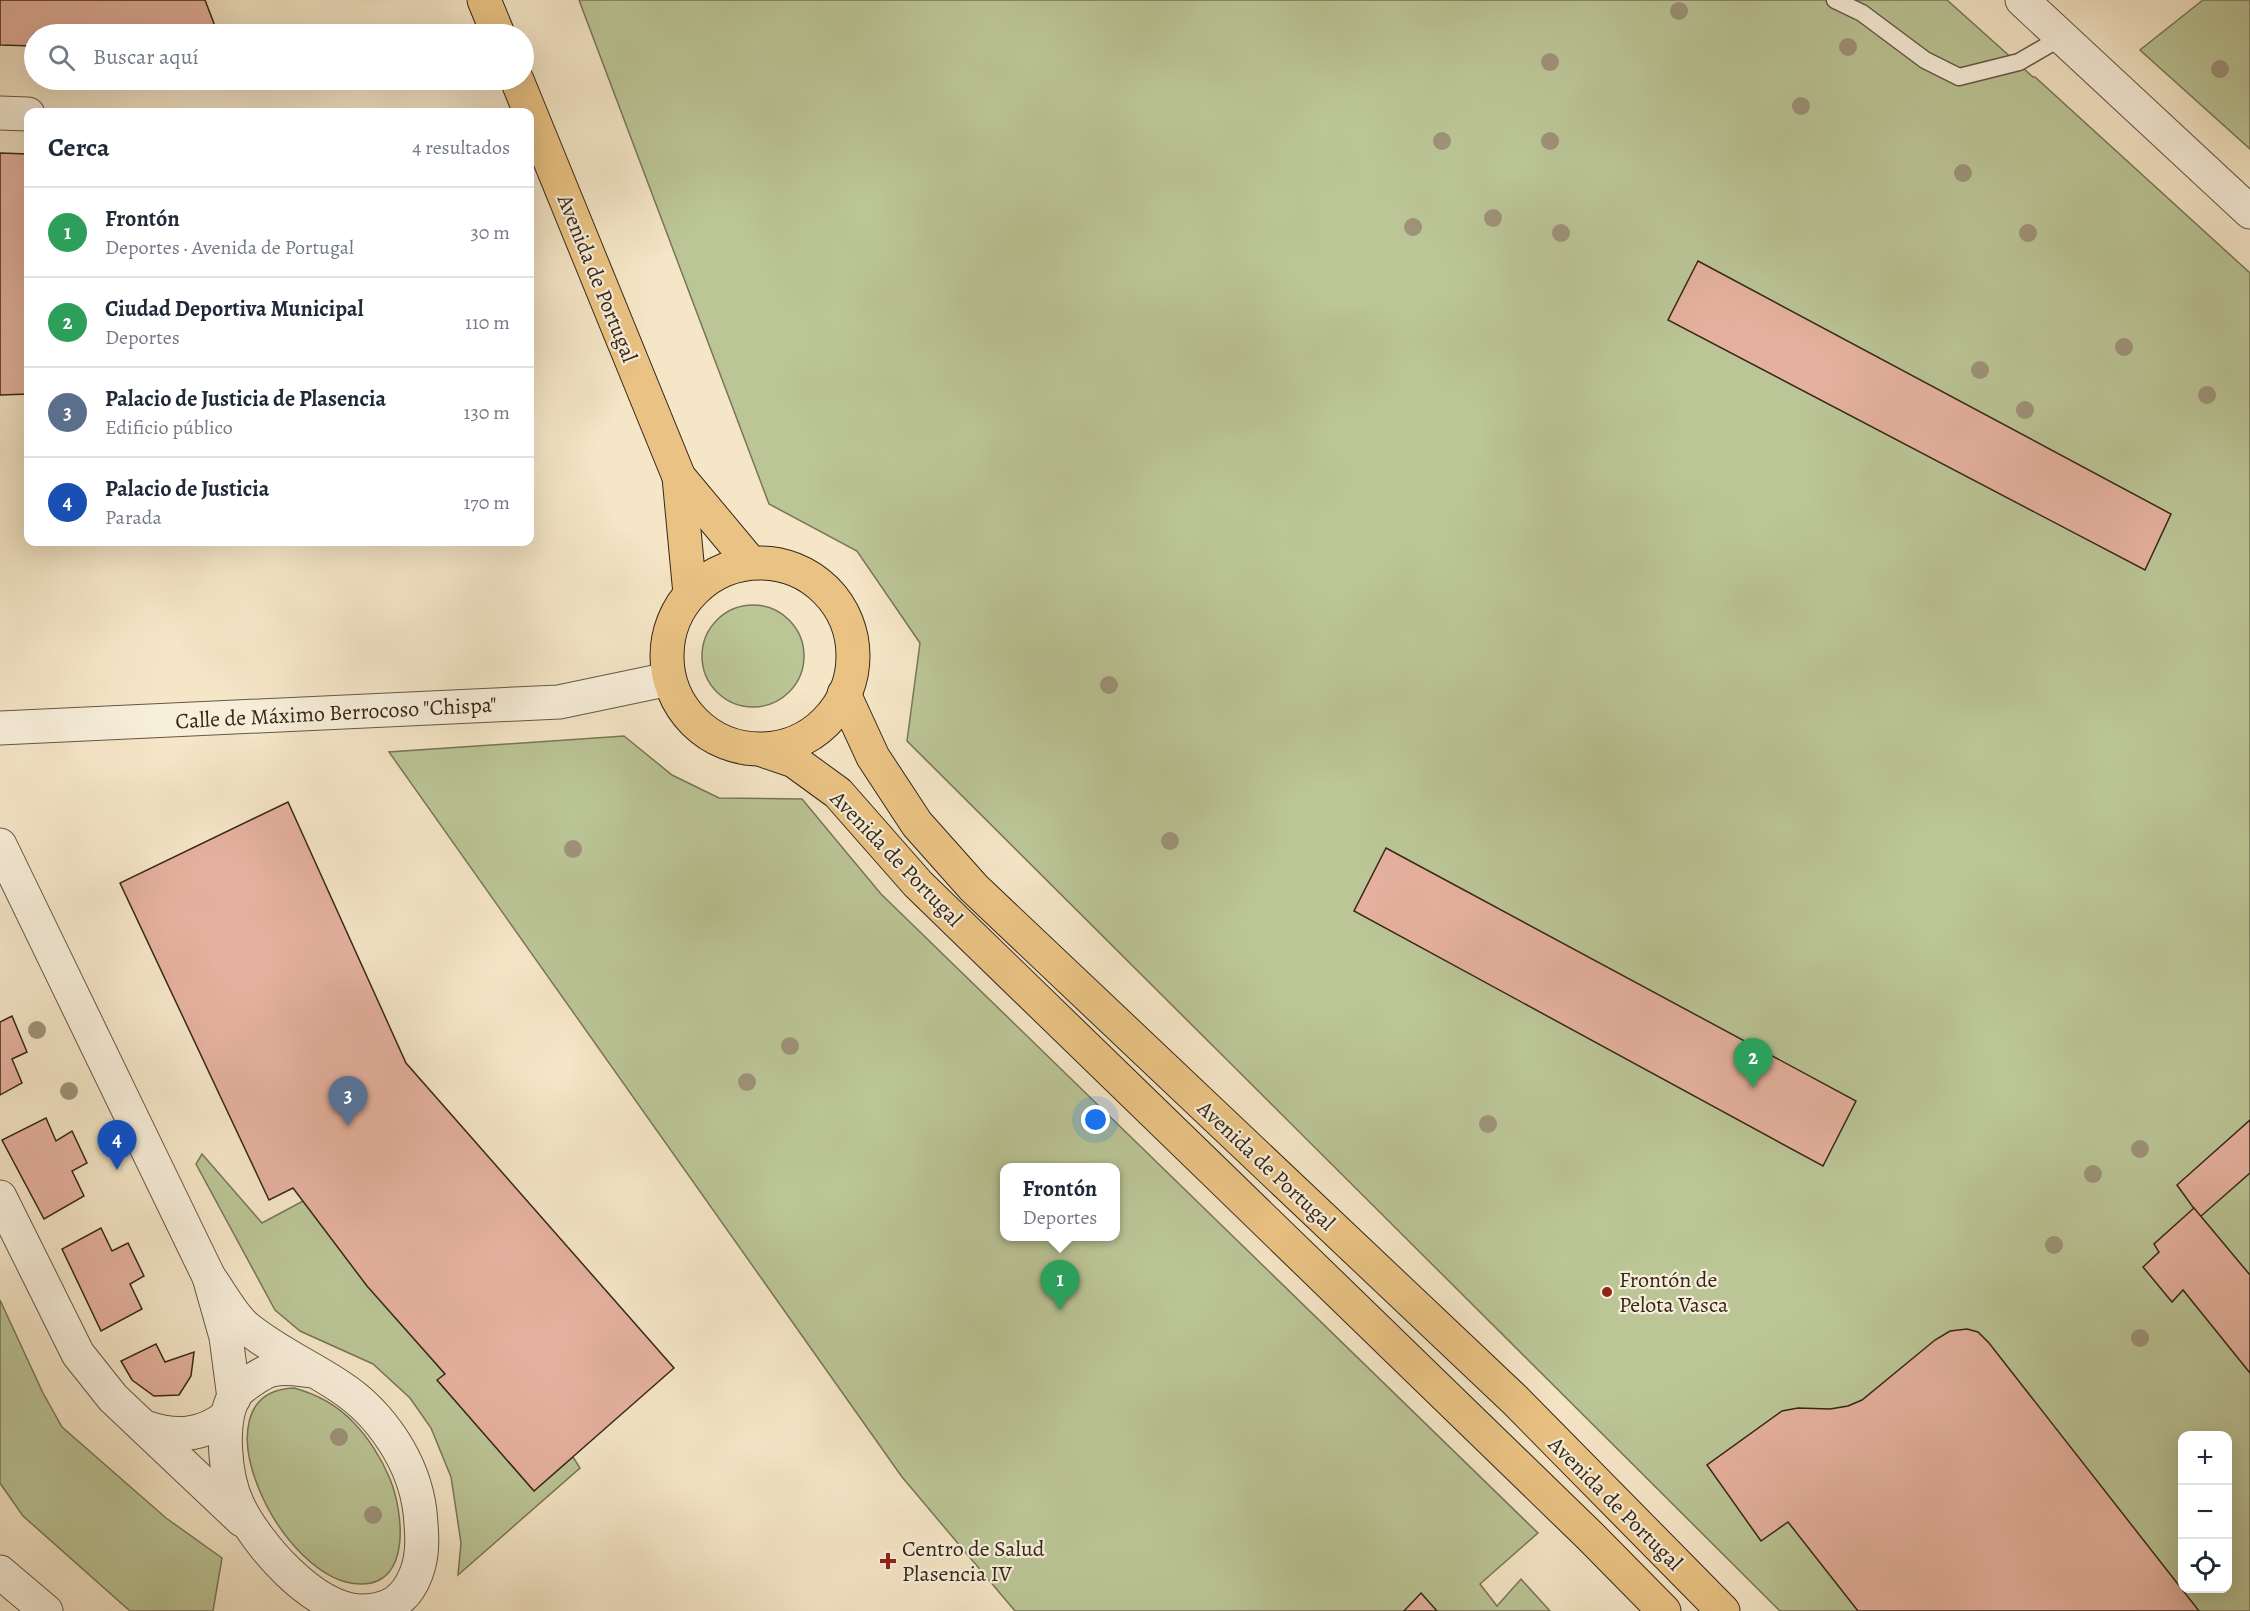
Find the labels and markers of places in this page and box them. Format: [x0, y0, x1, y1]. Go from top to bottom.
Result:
pin: 2 [1734, 1038, 1772, 1088]
pin: 3 [328, 1076, 368, 1126]
pin: 4 [98, 1120, 136, 1170]
pin: 1 [1040, 1260, 1080, 1310]
place label: Frontón de Pelota Vasca [1619, 1265, 1729, 1320]
marker: Frontón de Pelota Vasca [1600, 1285, 1614, 1299]
place label: Centro de Salud Plasencia IV [902, 1534, 1045, 1589]
marker: Centro de Salud Plasencia IV [879, 1552, 897, 1570]

